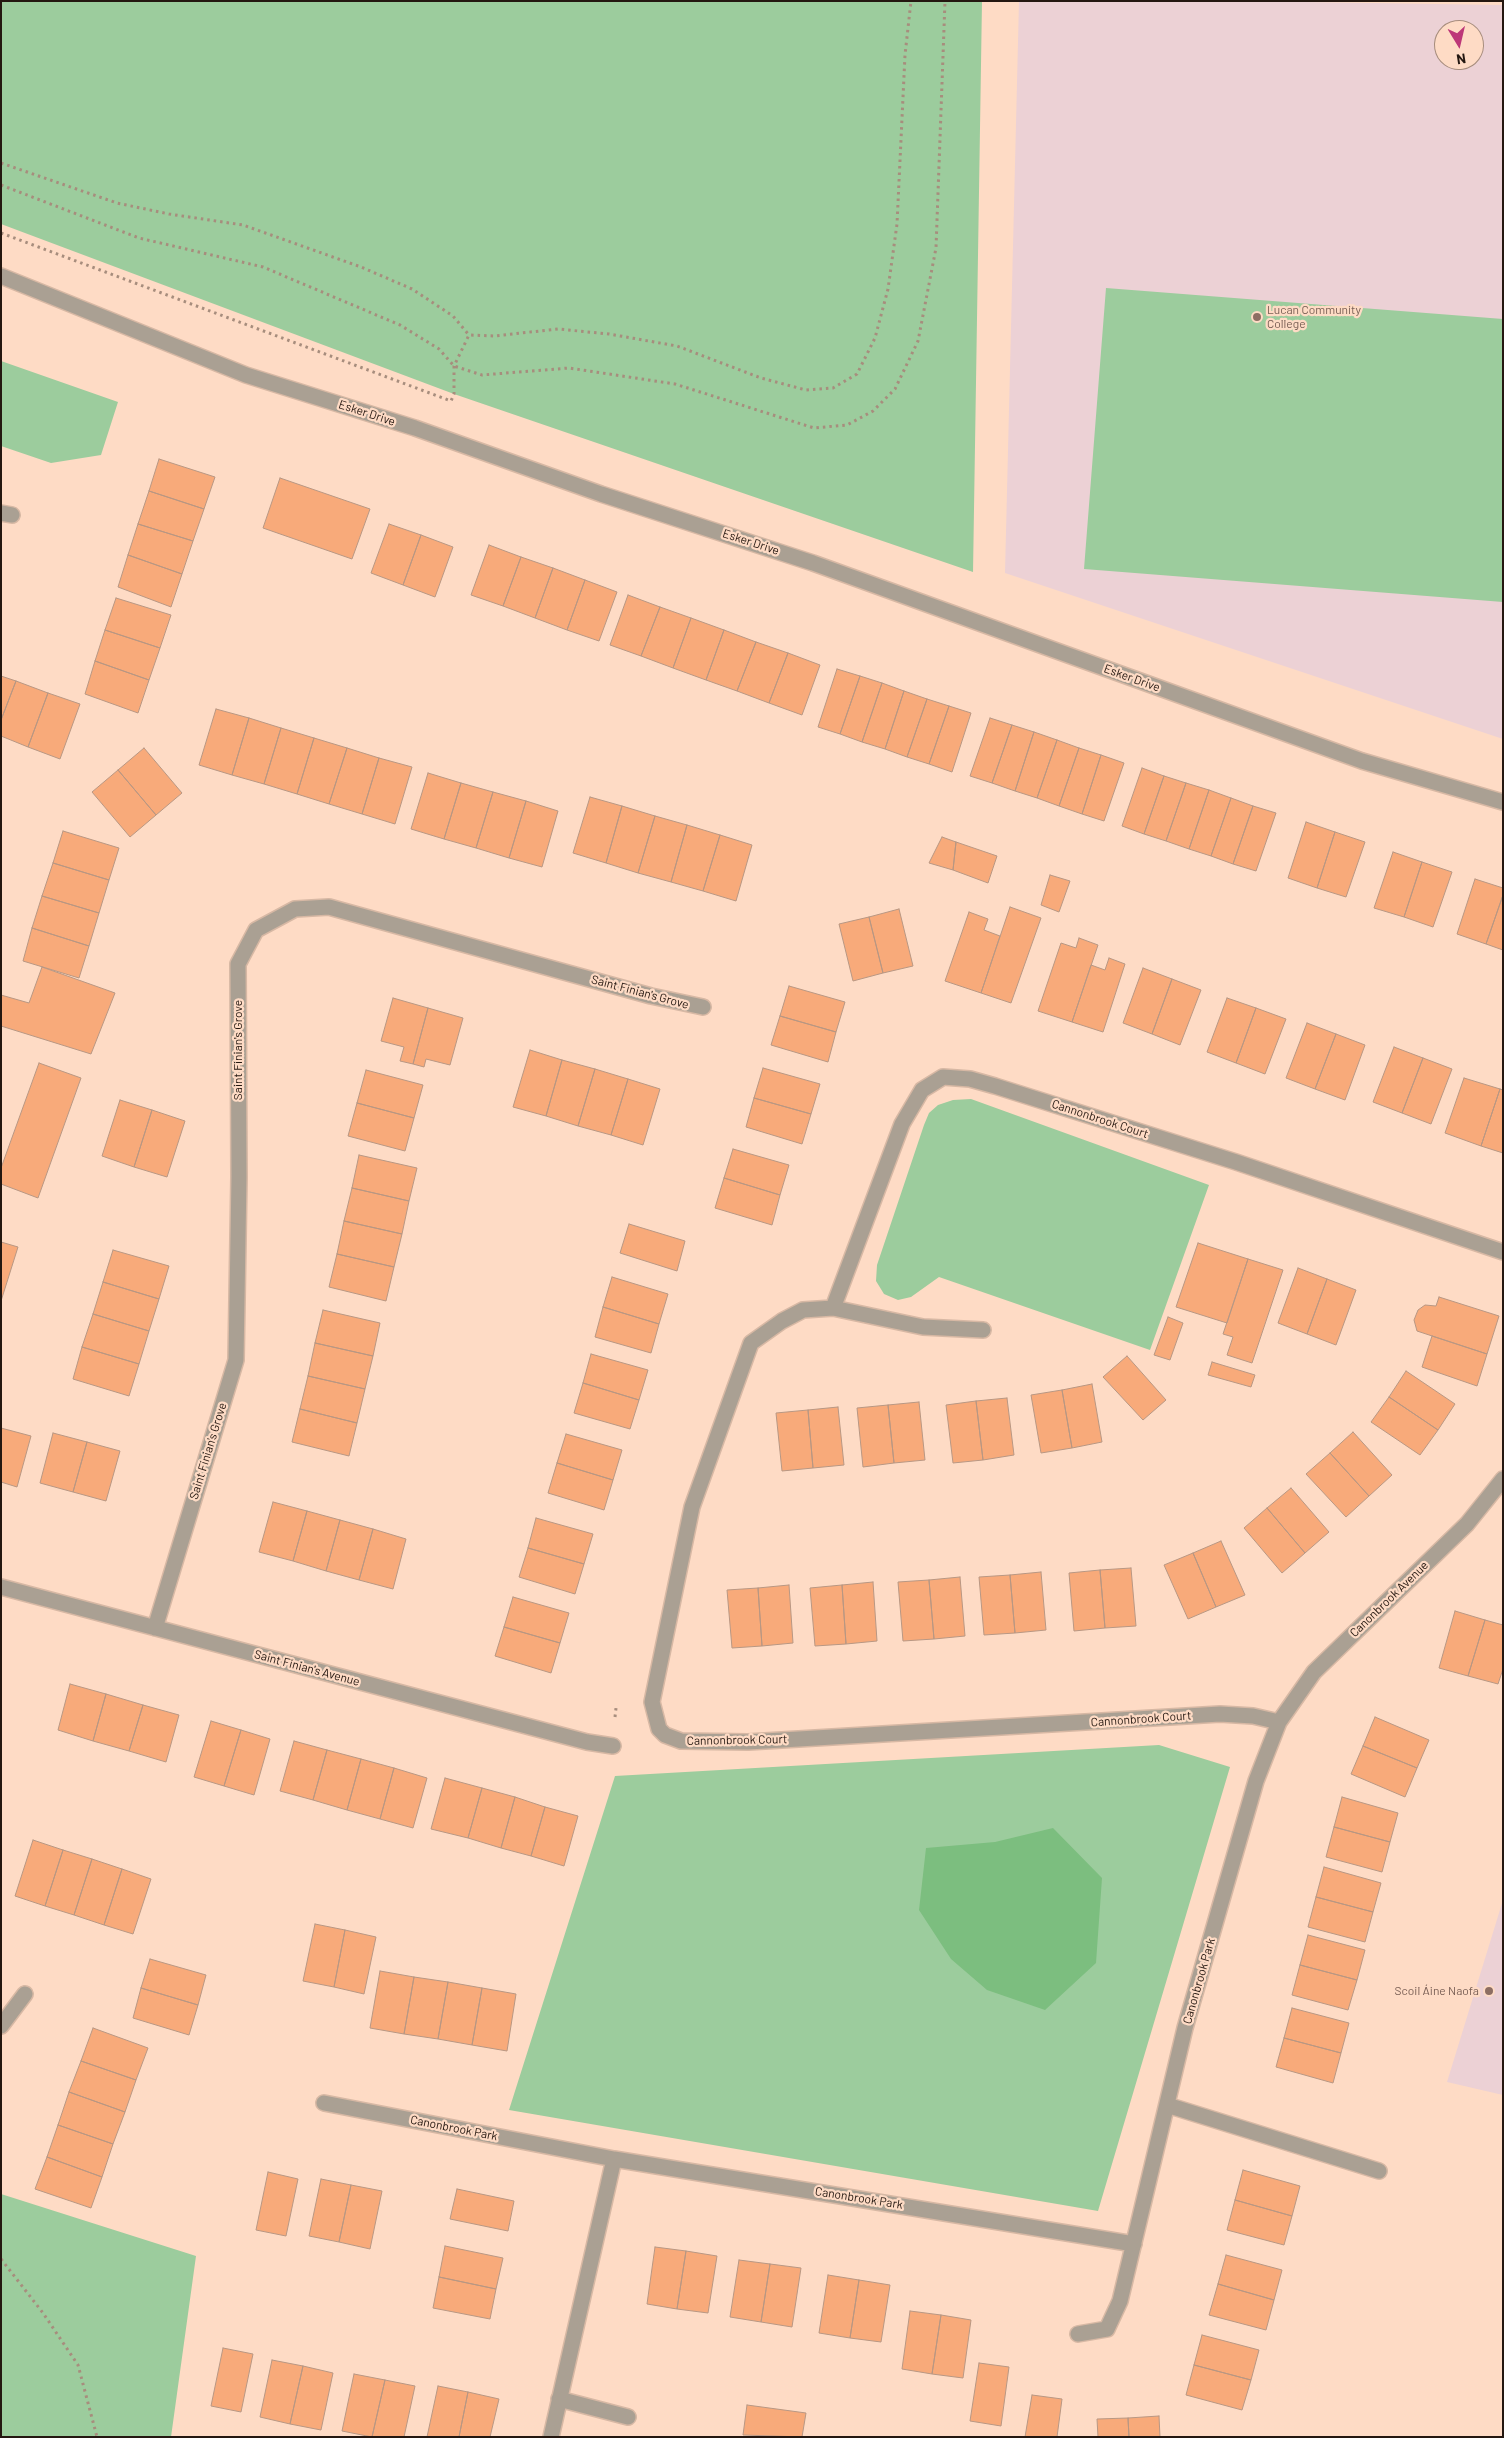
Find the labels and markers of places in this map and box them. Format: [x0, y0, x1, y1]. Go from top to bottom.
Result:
place label: Lucan Community College [1267, 303, 1361, 331]
marker: Lucan Community College [1251, 311, 1263, 323]
place label: Scoil Áine Naofa [1395, 1984, 1479, 1998]
marker: Scoil Áine Naofa [1483, 1985, 1495, 1997]

